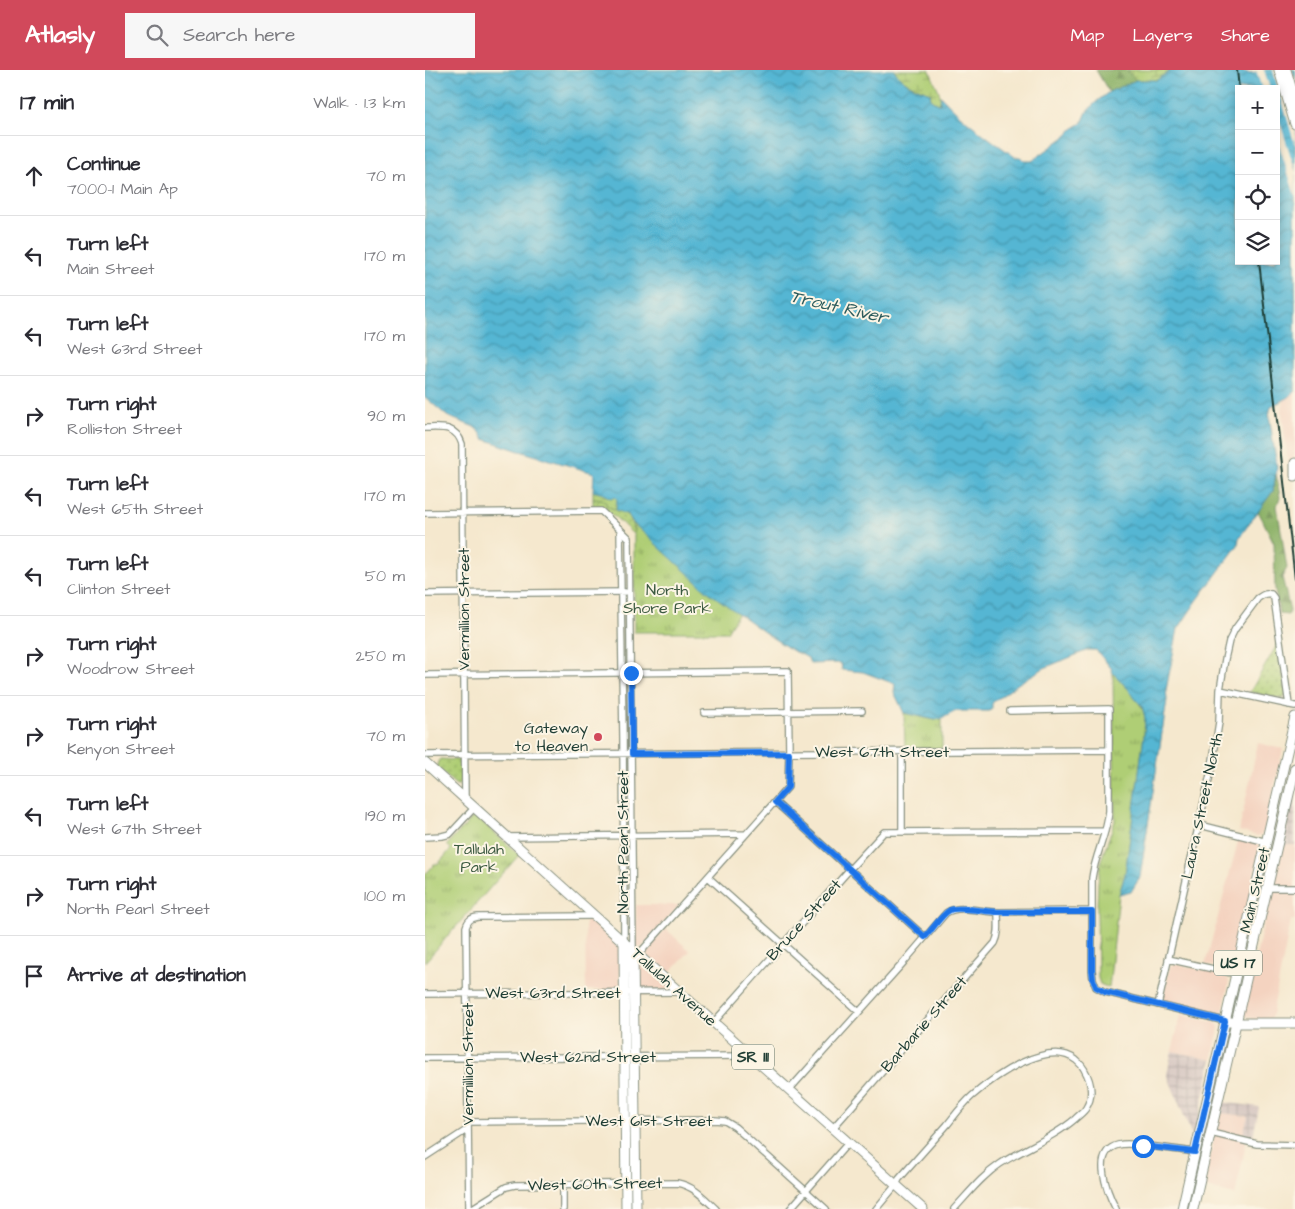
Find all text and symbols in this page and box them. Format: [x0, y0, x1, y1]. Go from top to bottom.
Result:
search box [125, 13, 475, 58]
text: Atlasly [25, 18, 95, 52]
icon: search [143, 21, 171, 49]
text: Search here [183, 22, 295, 49]
text: Map [1070, 23, 1104, 48]
text: Layers [1132, 23, 1193, 48]
text: Share [1221, 23, 1270, 48]
map controls [1235, 85, 1280, 265]
button: + [1235, 85, 1280, 130]
text: 17 min [20, 88, 74, 117]
text: Walk · 1.3 km [313, 92, 405, 114]
button: − [1235, 130, 1280, 175]
text: Continue [67, 151, 141, 178]
icon: ahead [20, 162, 48, 190]
text: 70 m [366, 165, 405, 187]
button: locate [1235, 175, 1280, 220]
text: 7000-1 Main Ap [67, 178, 178, 200]
button: layers [1235, 220, 1280, 265]
text: Turn left [67, 231, 148, 258]
icon: left [20, 242, 48, 270]
text: 170 m [364, 245, 405, 267]
text: Main Street [67, 258, 155, 280]
water label: Trout River [788, 284, 892, 331]
text: Turn left [67, 311, 148, 338]
icon: left [20, 322, 48, 350]
text: 170 m [364, 325, 405, 347]
text: West 63rd Street [67, 338, 203, 360]
text: Turn right [67, 391, 156, 418]
icon: right [20, 402, 48, 430]
text: 90 m [367, 405, 405, 427]
text: Rolliston Street [67, 418, 182, 440]
text: Turn left [67, 471, 148, 498]
icon: left [20, 482, 48, 510]
text: 170 m [364, 485, 405, 507]
text: West 65th Street [67, 498, 203, 520]
street label: Vermillion Street [453, 547, 475, 670]
text: Turn left [67, 551, 148, 578]
icon: left [20, 562, 48, 590]
text: 50 m [365, 565, 405, 587]
text: Clinton Street [67, 578, 171, 600]
park label: North Shore Park [623, 579, 711, 619]
text: Turn right [67, 631, 156, 658]
icon: right [20, 642, 48, 670]
text: 250 m [356, 645, 405, 667]
text: Woodrow Street [67, 658, 195, 680]
route end [620, 662, 643, 685]
text: Turn right [67, 711, 156, 738]
place label: Gateway to Heaven [515, 717, 588, 757]
icon: right [20, 722, 48, 750]
text: 70 m [366, 725, 405, 747]
marker: Gateway to Heaven [592, 731, 604, 743]
street label: Laura Street North [1176, 731, 1228, 881]
text: Kenyon Street [67, 738, 175, 760]
street label: West 67th Street [815, 741, 950, 763]
street label: North Pearl Street [612, 770, 634, 913]
text: Turn left [67, 791, 148, 818]
icon: left [20, 802, 48, 830]
text: 190 m [365, 805, 405, 827]
text: West 67th Street [67, 818, 202, 840]
park label: Tallulah Park [454, 838, 504, 878]
street label: Main Street [1234, 844, 1276, 935]
text: Turn right [67, 871, 156, 898]
street label: Bruce Street [761, 874, 847, 966]
icon: right [20, 882, 48, 910]
text: 100 m [364, 885, 405, 907]
text: North Pearl Street [67, 898, 210, 920]
street label: Tallulah Avenue [626, 943, 722, 1032]
road number: US 17 [1214, 950, 1262, 976]
icon: arrive [20, 962, 48, 990]
text: Arrive at destination [67, 962, 246, 989]
street label: Barbarie Street [876, 971, 972, 1077]
street label: West 63rd Street [485, 982, 621, 1004]
street label: Vermillion Street [457, 1002, 479, 1125]
road number: SR 111 [732, 1044, 774, 1070]
street label: West 62nd Street [520, 1046, 656, 1068]
street label: West 61st Street [586, 1110, 713, 1132]
route start [1132, 1135, 1155, 1158]
street label: West 60th Street [527, 1172, 663, 1196]

